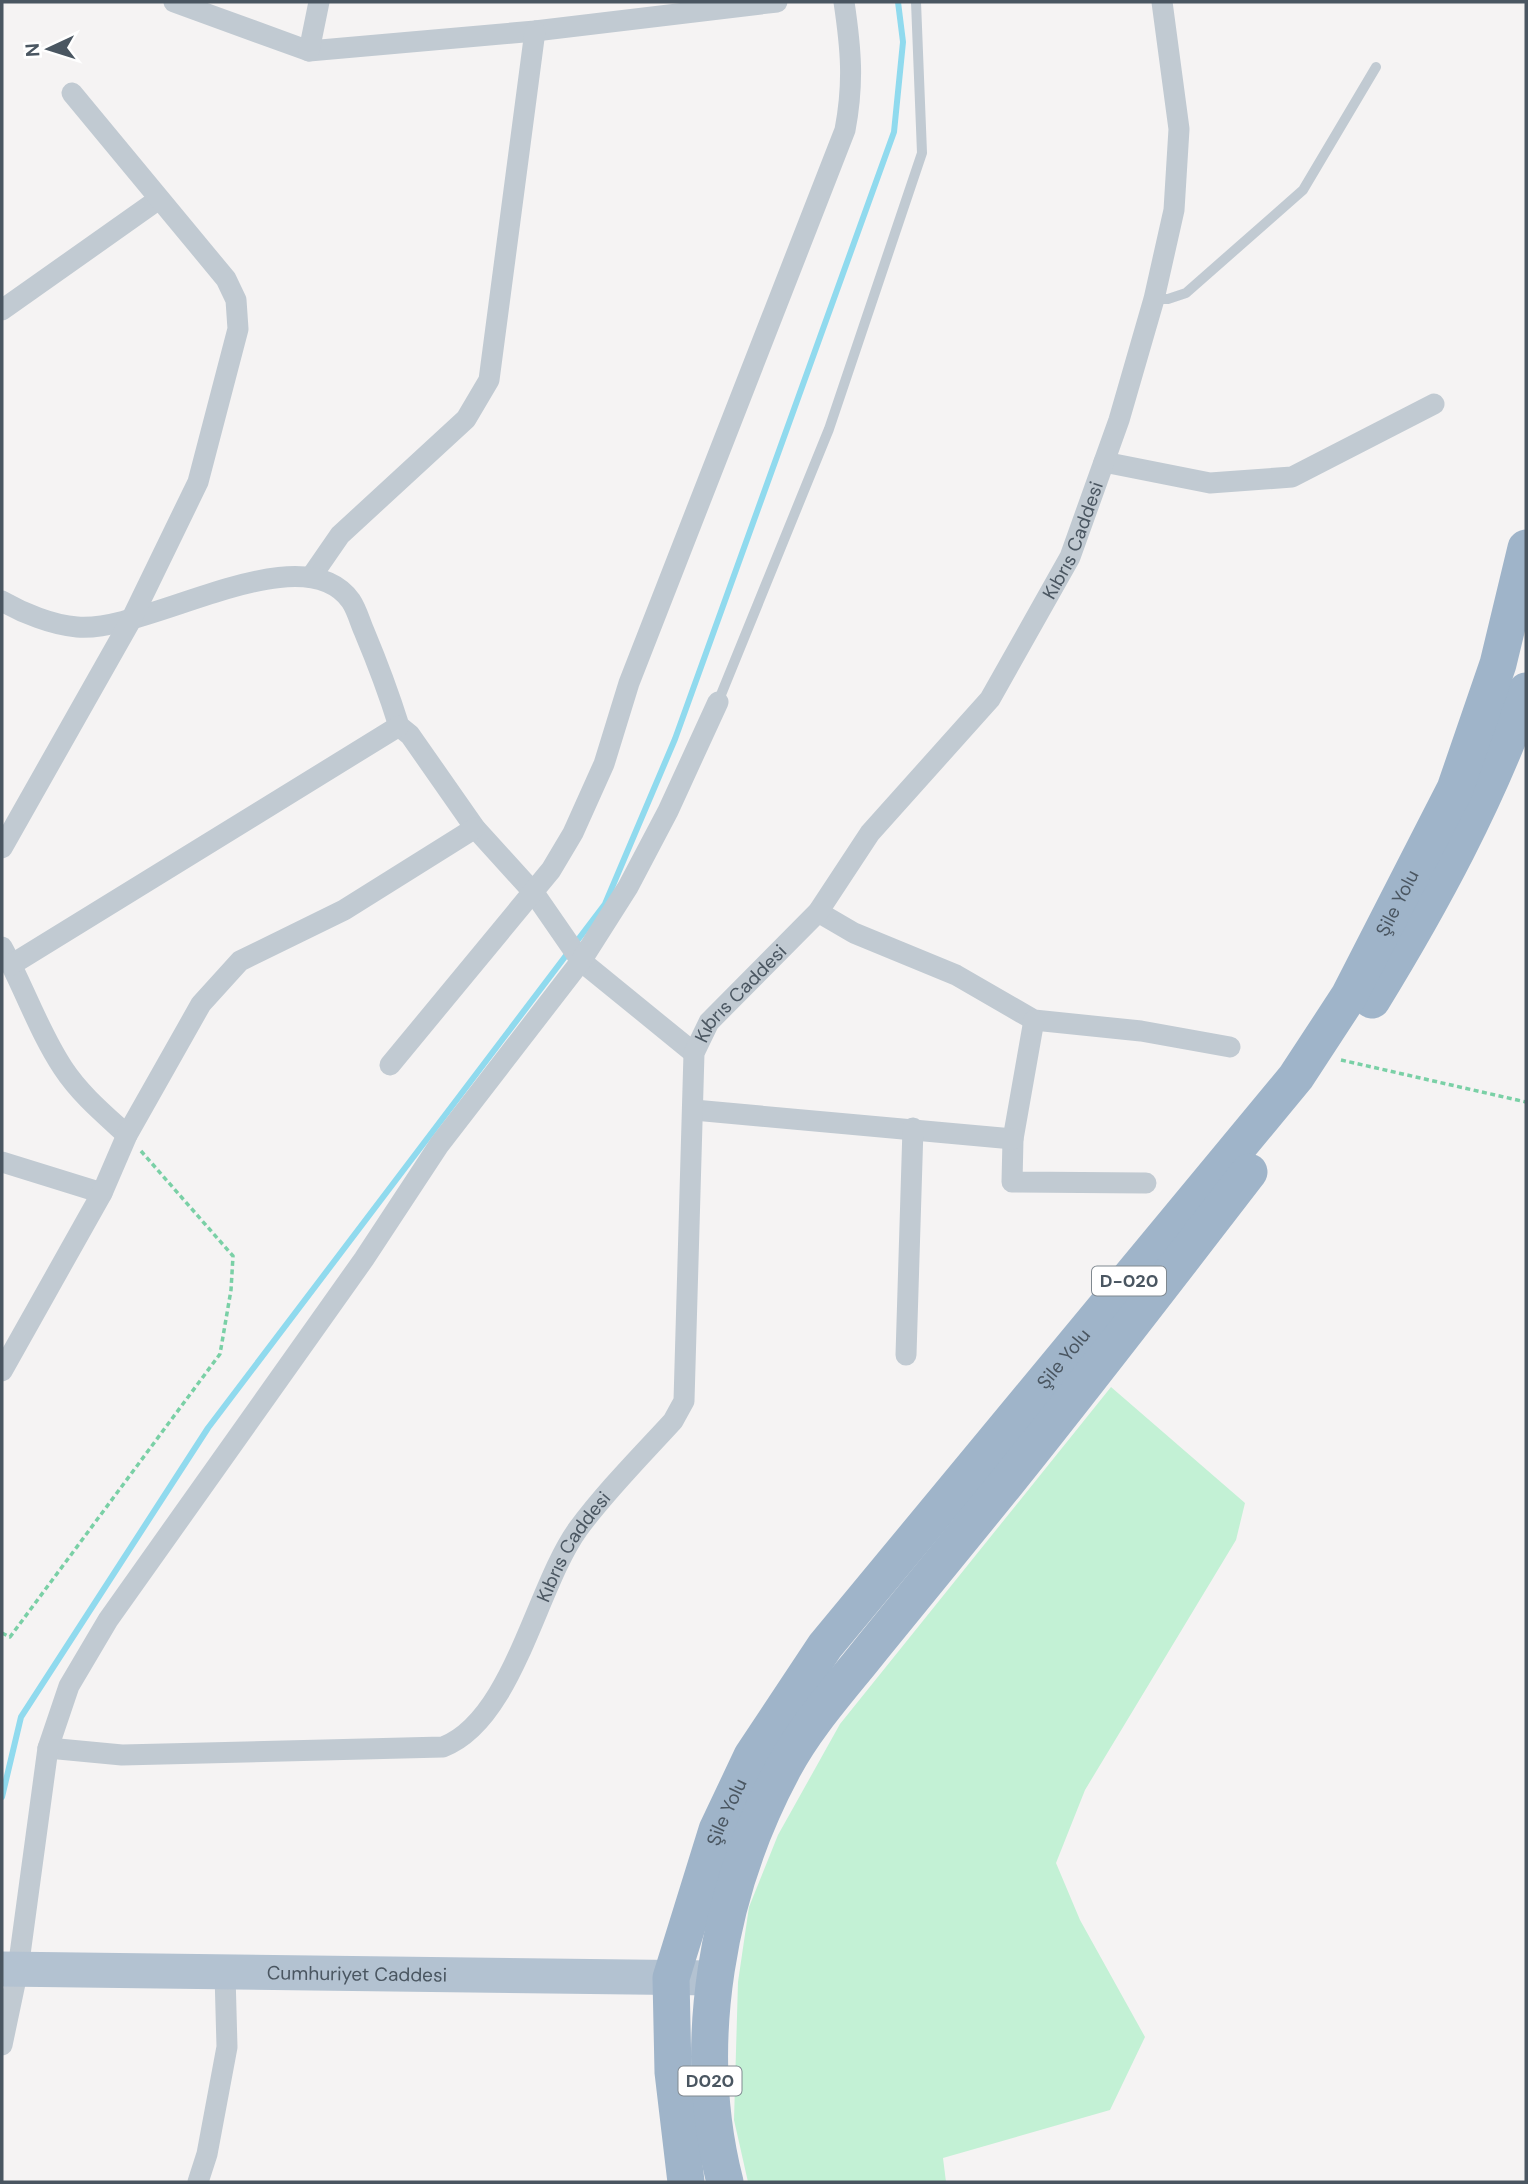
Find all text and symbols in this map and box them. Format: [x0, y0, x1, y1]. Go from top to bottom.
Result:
north arrow [14, 14, 84, 84]
text: N [20, 42, 45, 58]
street label: Kıbrıs Caddesi [1036, 478, 1109, 604]
street label: Şile Yolu [1369, 865, 1424, 940]
street label: Kıbrıs Caddesi [689, 939, 792, 1046]
road number: D-020 [1092, 1266, 1166, 1296]
street label: Şile Yolu [1031, 1323, 1095, 1394]
street label: Kıbrıs Caddesi [530, 1486, 616, 1606]
street label: Şile Yolu [700, 1774, 752, 1849]
street label: Cumhuriyet Caddesi [267, 1960, 447, 1987]
road number: D020 [678, 2066, 742, 2096]

